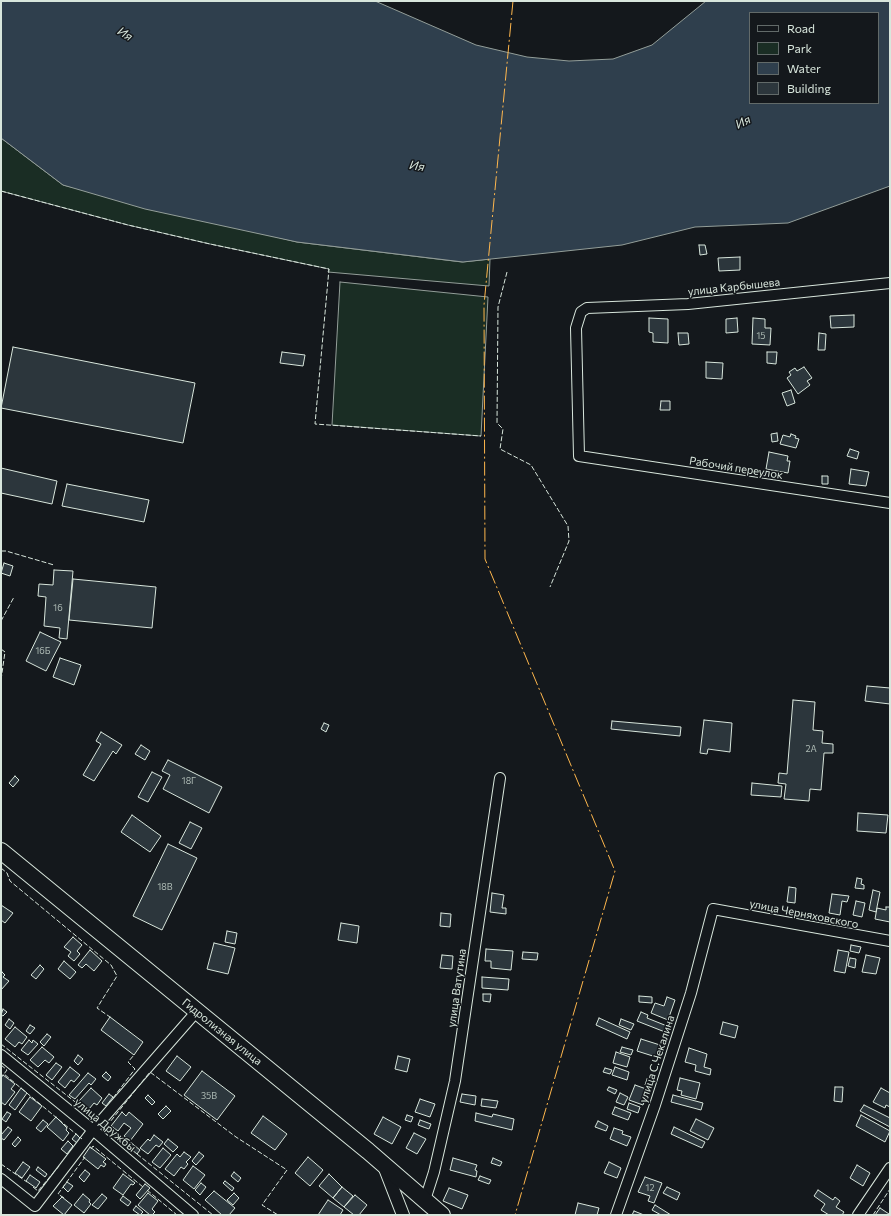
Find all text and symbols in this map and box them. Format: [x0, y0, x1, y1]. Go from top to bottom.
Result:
legend [749, 12, 879, 104]
text: Road [787, 21, 815, 35]
water label: Ия [115, 24, 135, 44]
text: Park [787, 41, 812, 55]
text: Water [787, 61, 821, 75]
text: Building [787, 81, 831, 95]
water label: Ия [733, 112, 753, 132]
water label: Ия [408, 158, 426, 174]
street label: улица Карбышева [687, 276, 781, 298]
house number: 15 [756, 331, 766, 341]
street label: Рабочий переулок [688, 454, 784, 482]
house number: 16 [53, 603, 63, 613]
house number: 16Б [36, 646, 50, 656]
house number: 2А [805, 744, 817, 754]
house number: 18Г [182, 776, 196, 786]
house number: 18В [157, 882, 173, 892]
street label: улица Черняховского [748, 897, 860, 931]
street label: улица Ватутина [445, 948, 469, 1028]
street label: Гидролизная улица [179, 996, 265, 1068]
street label: улица С.Чекалина [637, 1014, 677, 1104]
house number: 35В [201, 1091, 217, 1101]
street label: улица Дружбы [72, 1095, 138, 1155]
house number: 12 [646, 1183, 654, 1193]

